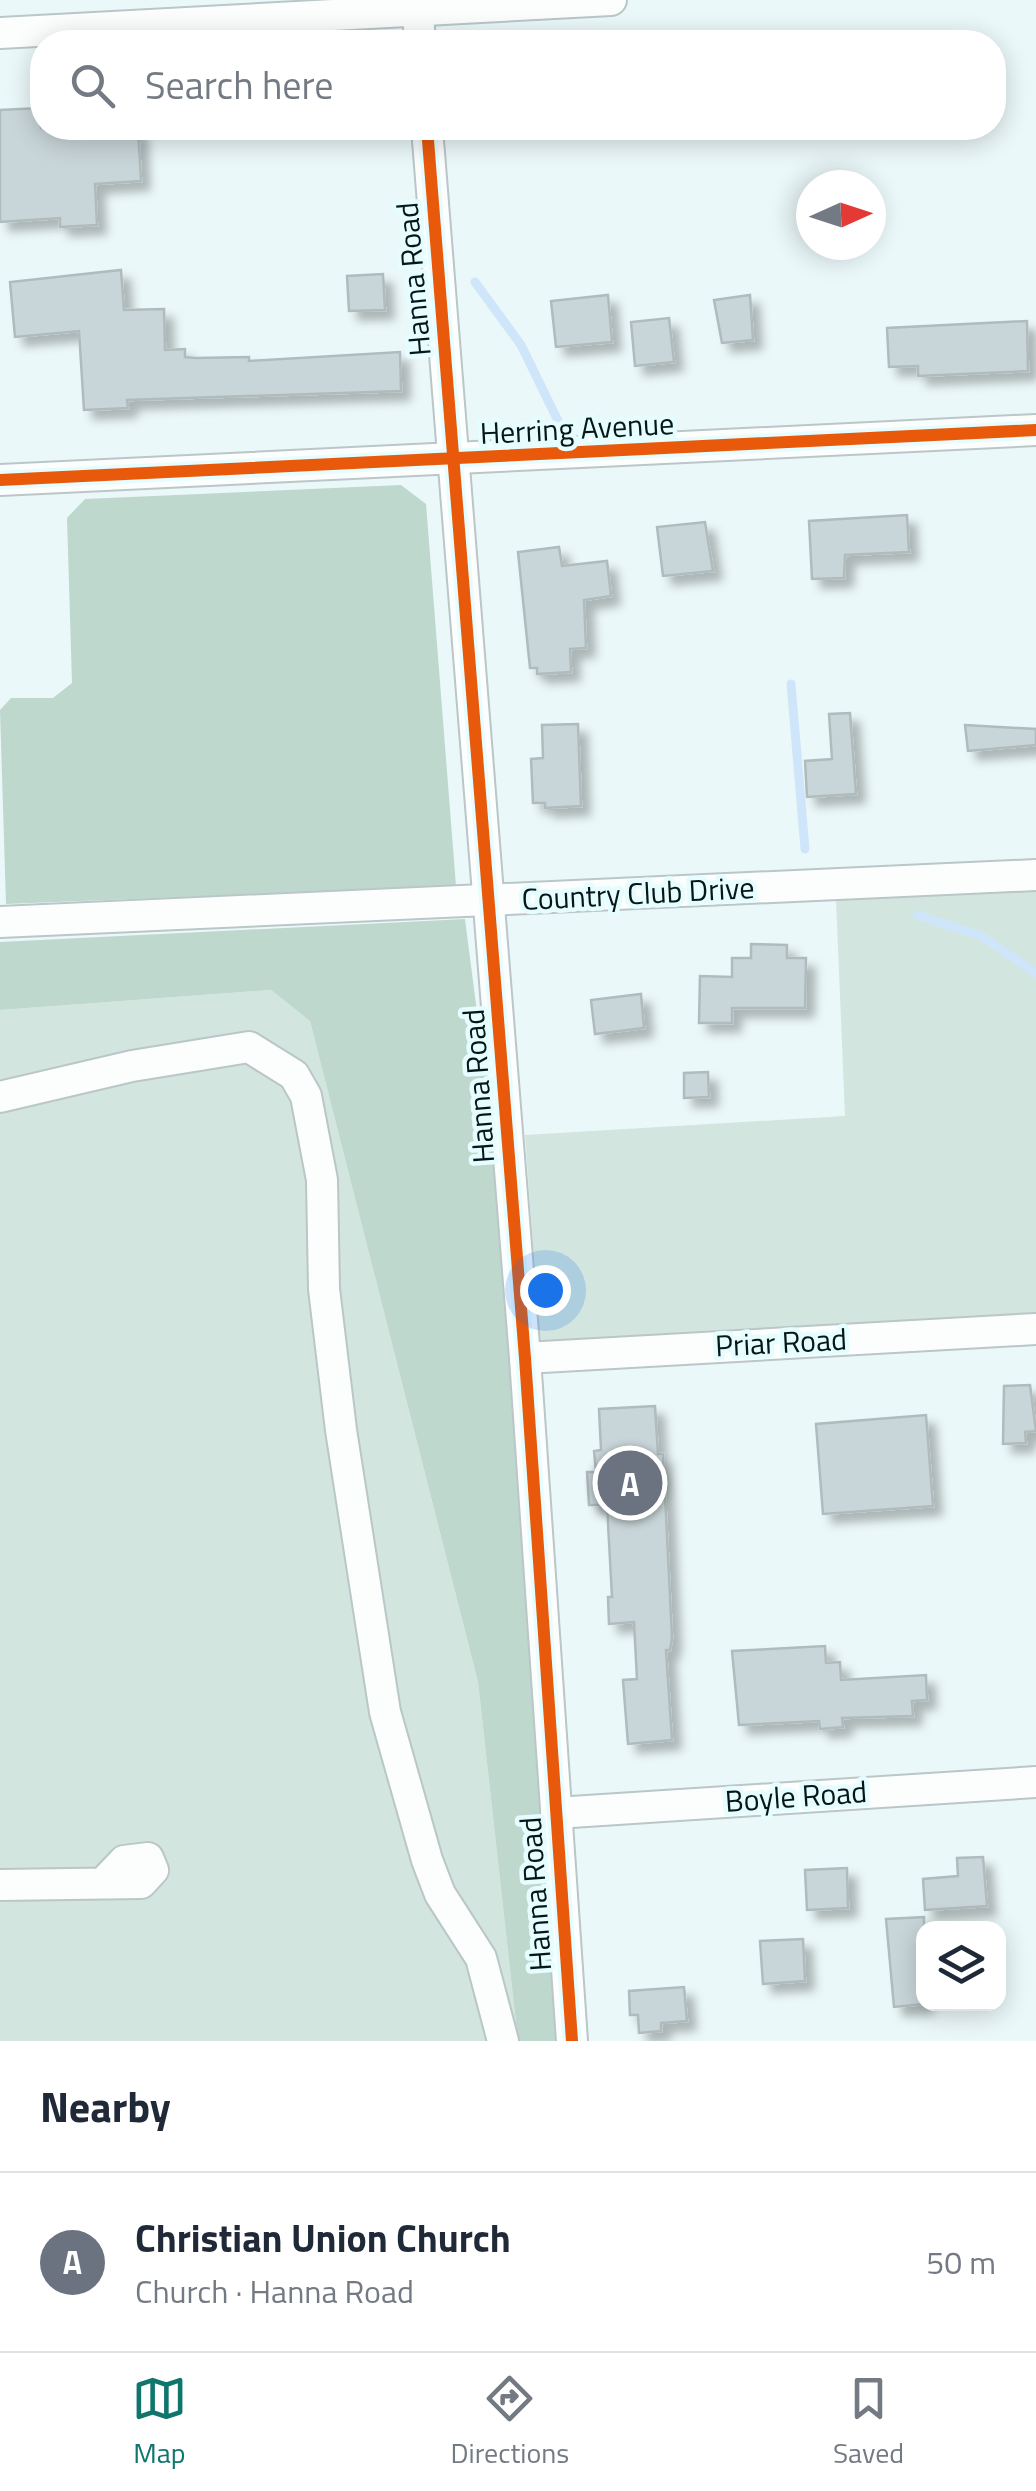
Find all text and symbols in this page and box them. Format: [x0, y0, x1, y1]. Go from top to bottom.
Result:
search box [30, 30, 1006, 140]
text: Search here [145, 56, 333, 114]
icon: search [65, 58, 120, 113]
north arrow [796, 170, 886, 260]
street label: Hanna Road [383, 200, 443, 358]
street label: Herring Avenue [479, 400, 675, 456]
street label: Country Club Drive [520, 864, 755, 922]
street label: Hanna Road [450, 1008, 506, 1165]
your location [520, 1265, 571, 1316]
street label: Priar Road [714, 1316, 848, 1368]
pin: A [598, 1446, 662, 1520]
street label: Boyle Road [723, 1768, 868, 1824]
street label: Hanna Road [507, 1816, 563, 1973]
map controls [916, 1921, 1006, 2011]
button: layers [916, 1921, 1006, 2011]
text: Nearby [40, 2074, 171, 2138]
text: Christian Union Church [135, 2209, 511, 2267]
text: A [63, 2238, 82, 2286]
text: 50 m [926, 2238, 996, 2286]
text: Church · Hanna Road [135, 2267, 414, 2315]
tab: Map [132, 2371, 187, 2474]
tab: Directions [451, 2371, 569, 2474]
tab: Saved [833, 2371, 904, 2474]

